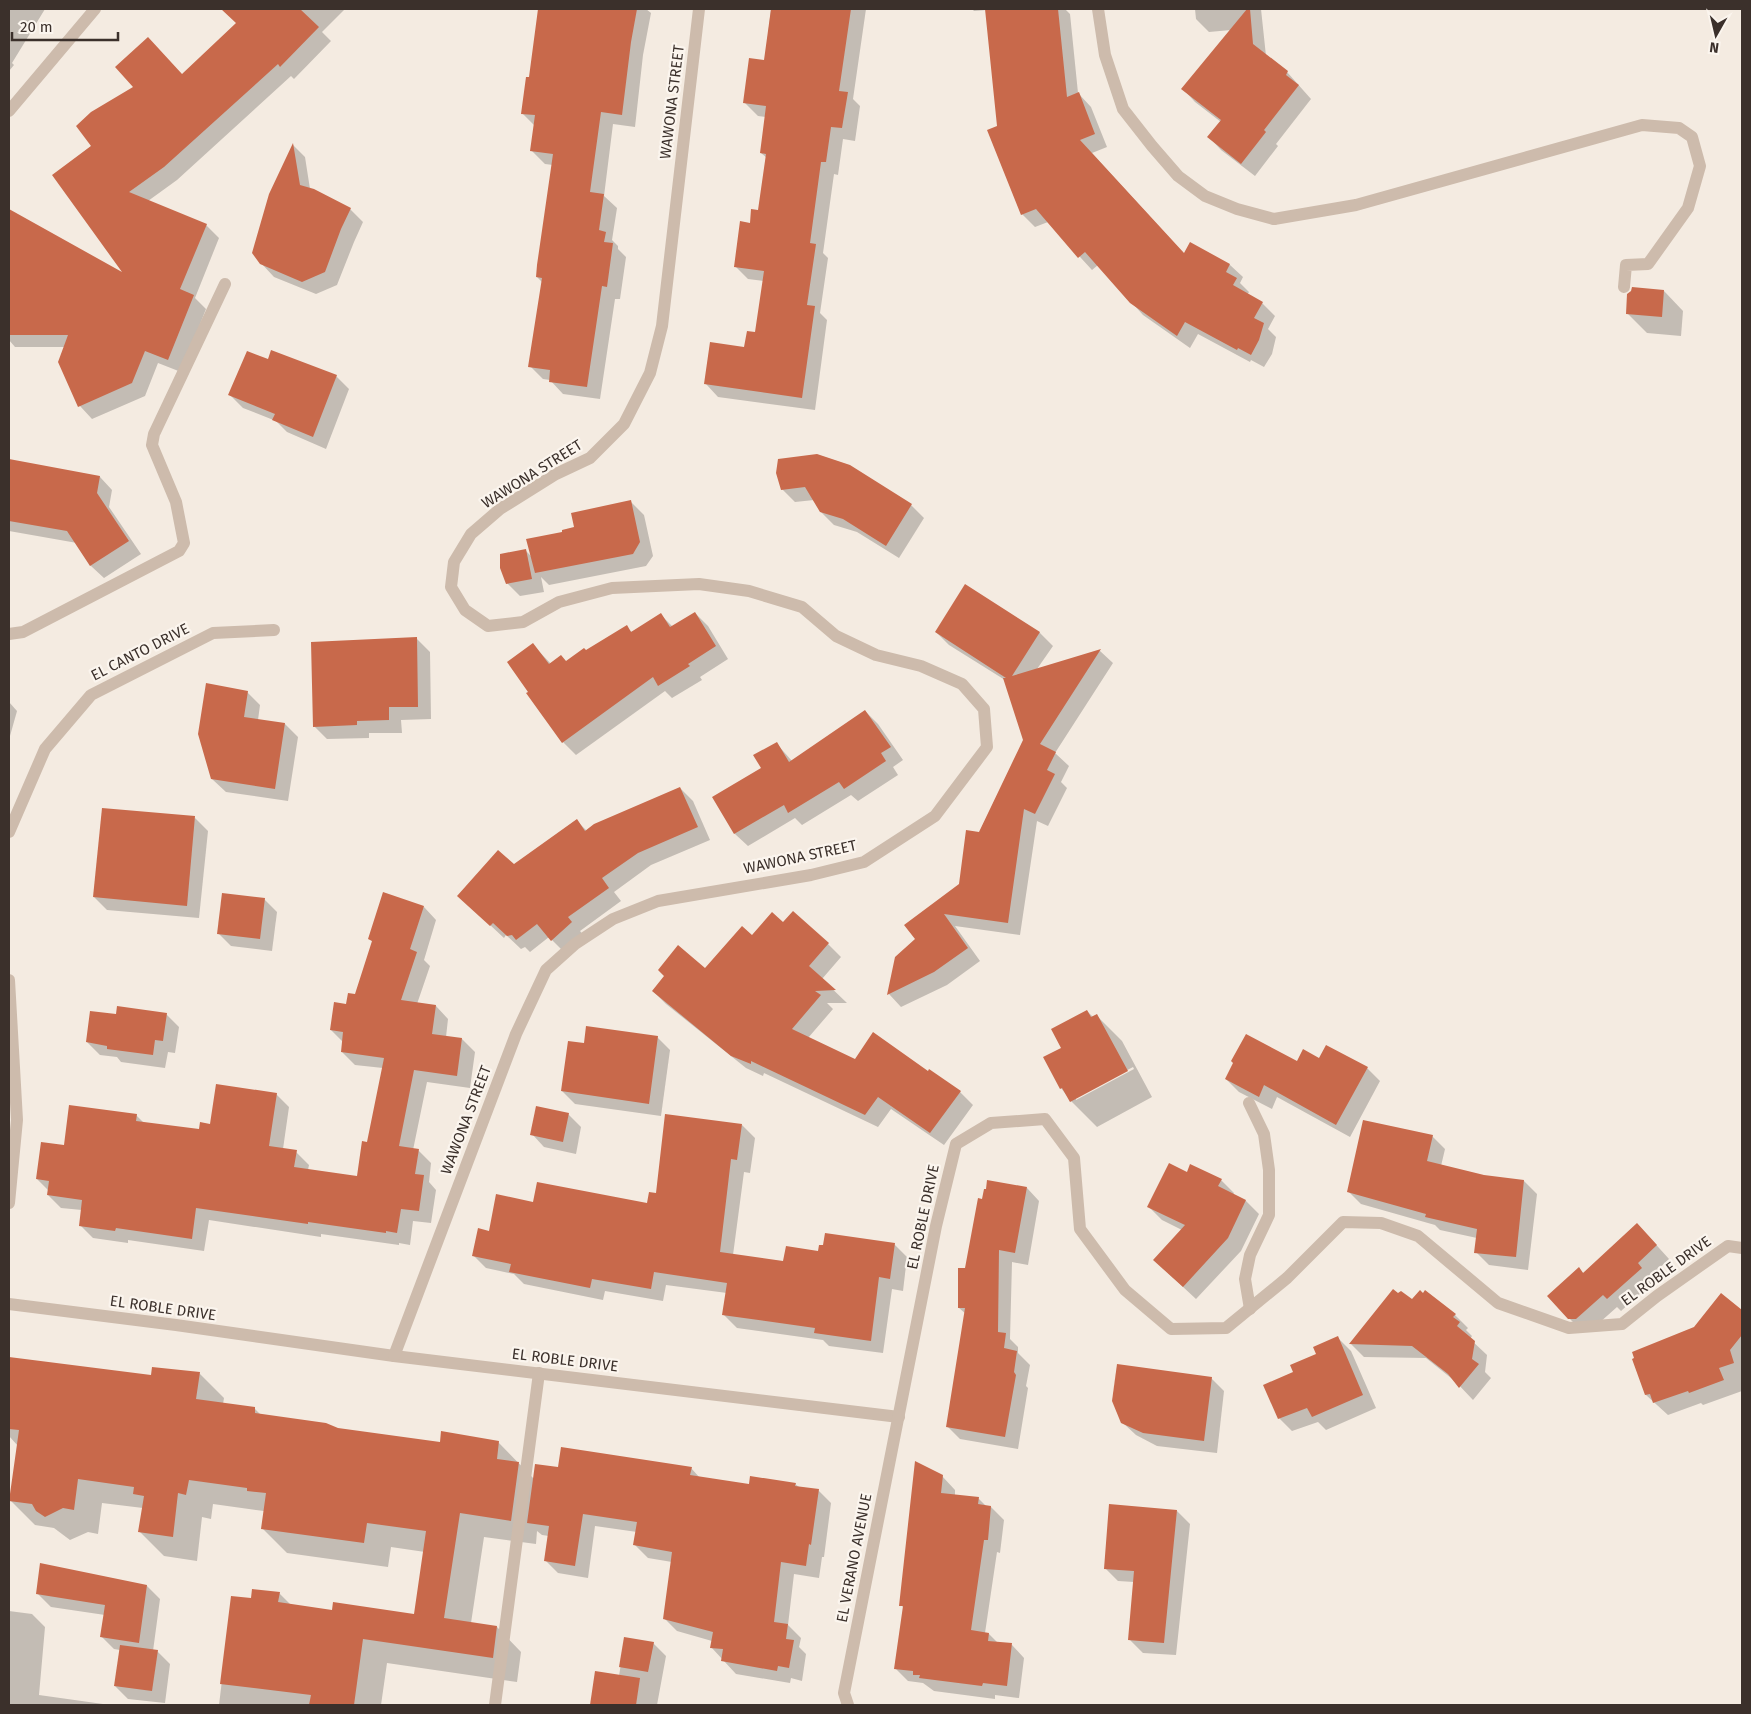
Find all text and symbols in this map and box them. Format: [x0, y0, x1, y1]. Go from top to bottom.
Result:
scale bar [12, 10, 119, 42]
north arrow [1691, 10, 1741, 60]
text: 20 m [20, 18, 53, 36]
text: N [1708, 38, 1720, 56]
street label: WAWONA STREET [656, 44, 688, 160]
street label: WAWONA STREET [478, 436, 586, 512]
street label: EL CANTO DRIVE [88, 620, 192, 684]
street label: WAWONA STREET [742, 836, 858, 878]
street label: WAWONA STREET [437, 1063, 495, 1177]
street label: EL ROBLE DRIVE [903, 1163, 943, 1271]
street label: EL ROBLE DRIVE [1617, 1232, 1715, 1310]
street label: EL ROBLE DRIVE [109, 1292, 217, 1324]
street label: EL ROBLE DRIVE [511, 1345, 619, 1375]
street label: EL VERANO AVENUE [833, 1492, 875, 1624]

